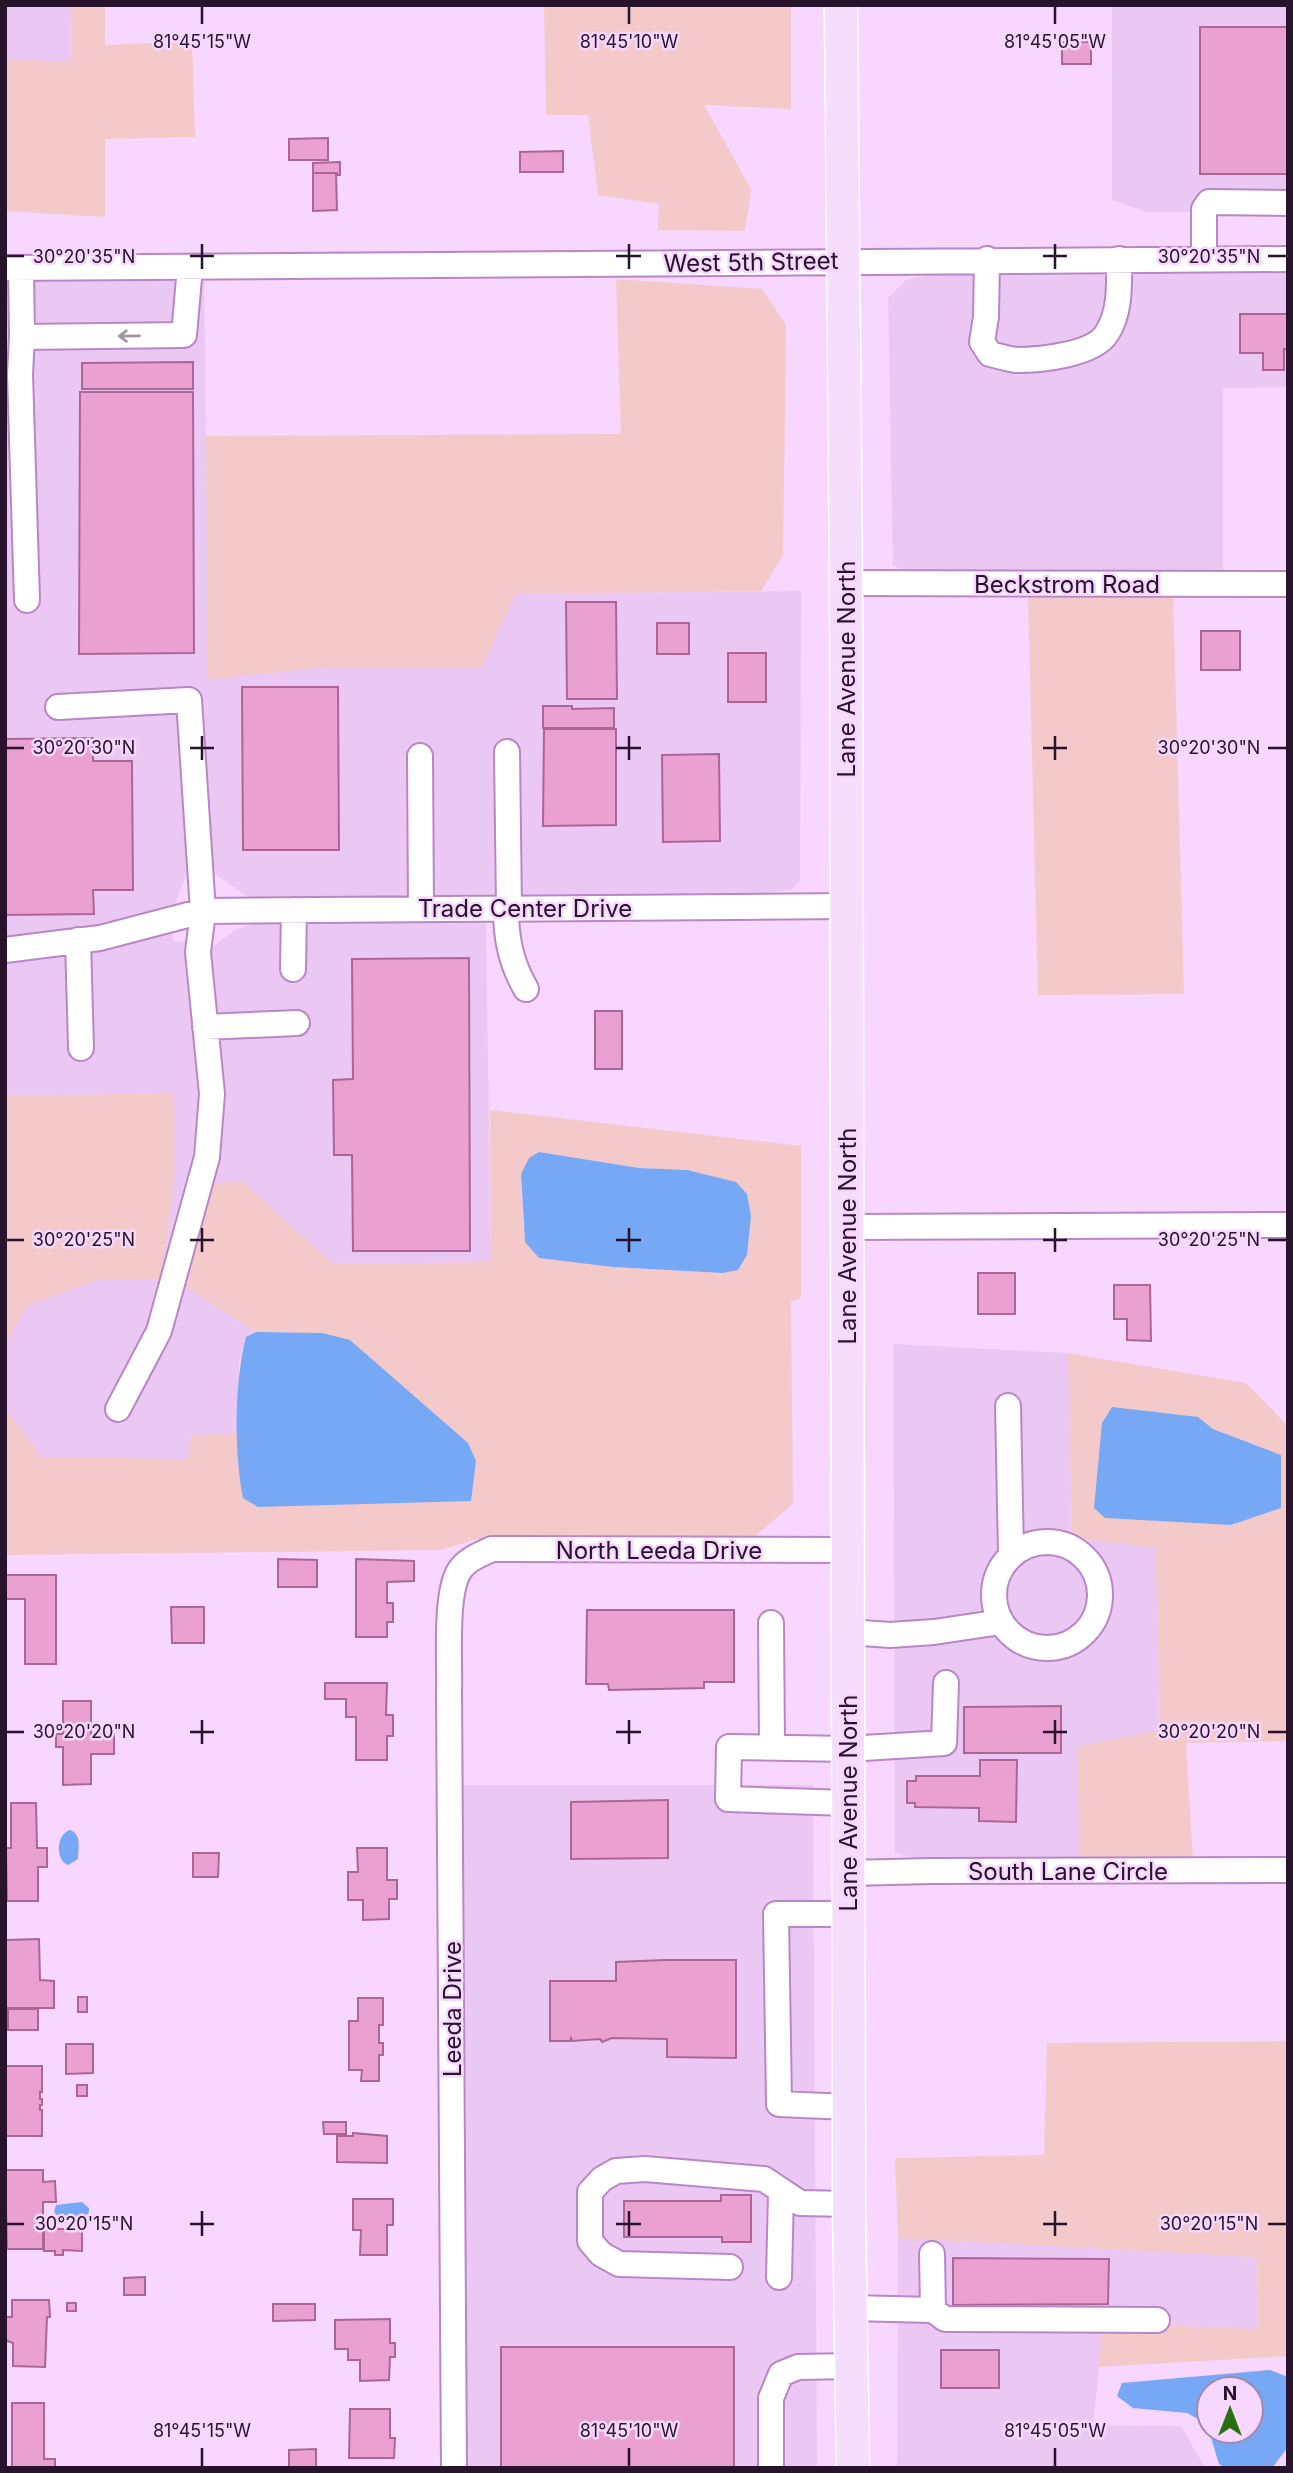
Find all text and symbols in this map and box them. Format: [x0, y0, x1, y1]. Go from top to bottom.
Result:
text: 81°45'15"W [153, 31, 251, 52]
text: 81°45'10"W [580, 31, 679, 52]
text: 81°45'05"W [1004, 31, 1106, 52]
text: 30°20'35"N [33, 246, 135, 267]
street label: West 5th Street [663, 246, 839, 278]
text: 30°20'35"N [1158, 246, 1260, 267]
one-way arrow [117, 329, 140, 343]
street label: Lane Avenue North [832, 561, 861, 777]
street label: Beckstrom Road [974, 570, 1160, 599]
text: 30°20'30"N [33, 737, 135, 758]
text: 30°20'30"N [1158, 737, 1260, 758]
street label: Trade Center Drive [418, 894, 632, 923]
street label: Lane Avenue North [833, 1128, 862, 1344]
text: 30°20'25"N [33, 1229, 135, 1250]
text: 30°20'25"N [1158, 1229, 1260, 1250]
street label: North Leeda Drive [556, 1536, 762, 1565]
street label: Lane Avenue North [834, 1695, 863, 1911]
text: 30°20'20"N [33, 1721, 135, 1742]
text: 30°20'20"N [1158, 1721, 1260, 1742]
street label: South Lane Circle [968, 1857, 1168, 1886]
street label: Leeda Drive [438, 1941, 467, 2077]
text: 30°20'15"N [35, 2213, 133, 2234]
text: 30°20'15"N [1160, 2213, 1258, 2234]
north arrow [1195, 2375, 1265, 2445]
text: N [1223, 2382, 1237, 2405]
text: 81°45'15"W [153, 2420, 251, 2441]
text: 81°45'10"W [580, 2420, 679, 2441]
text: 81°45'05"W [1004, 2420, 1106, 2441]

